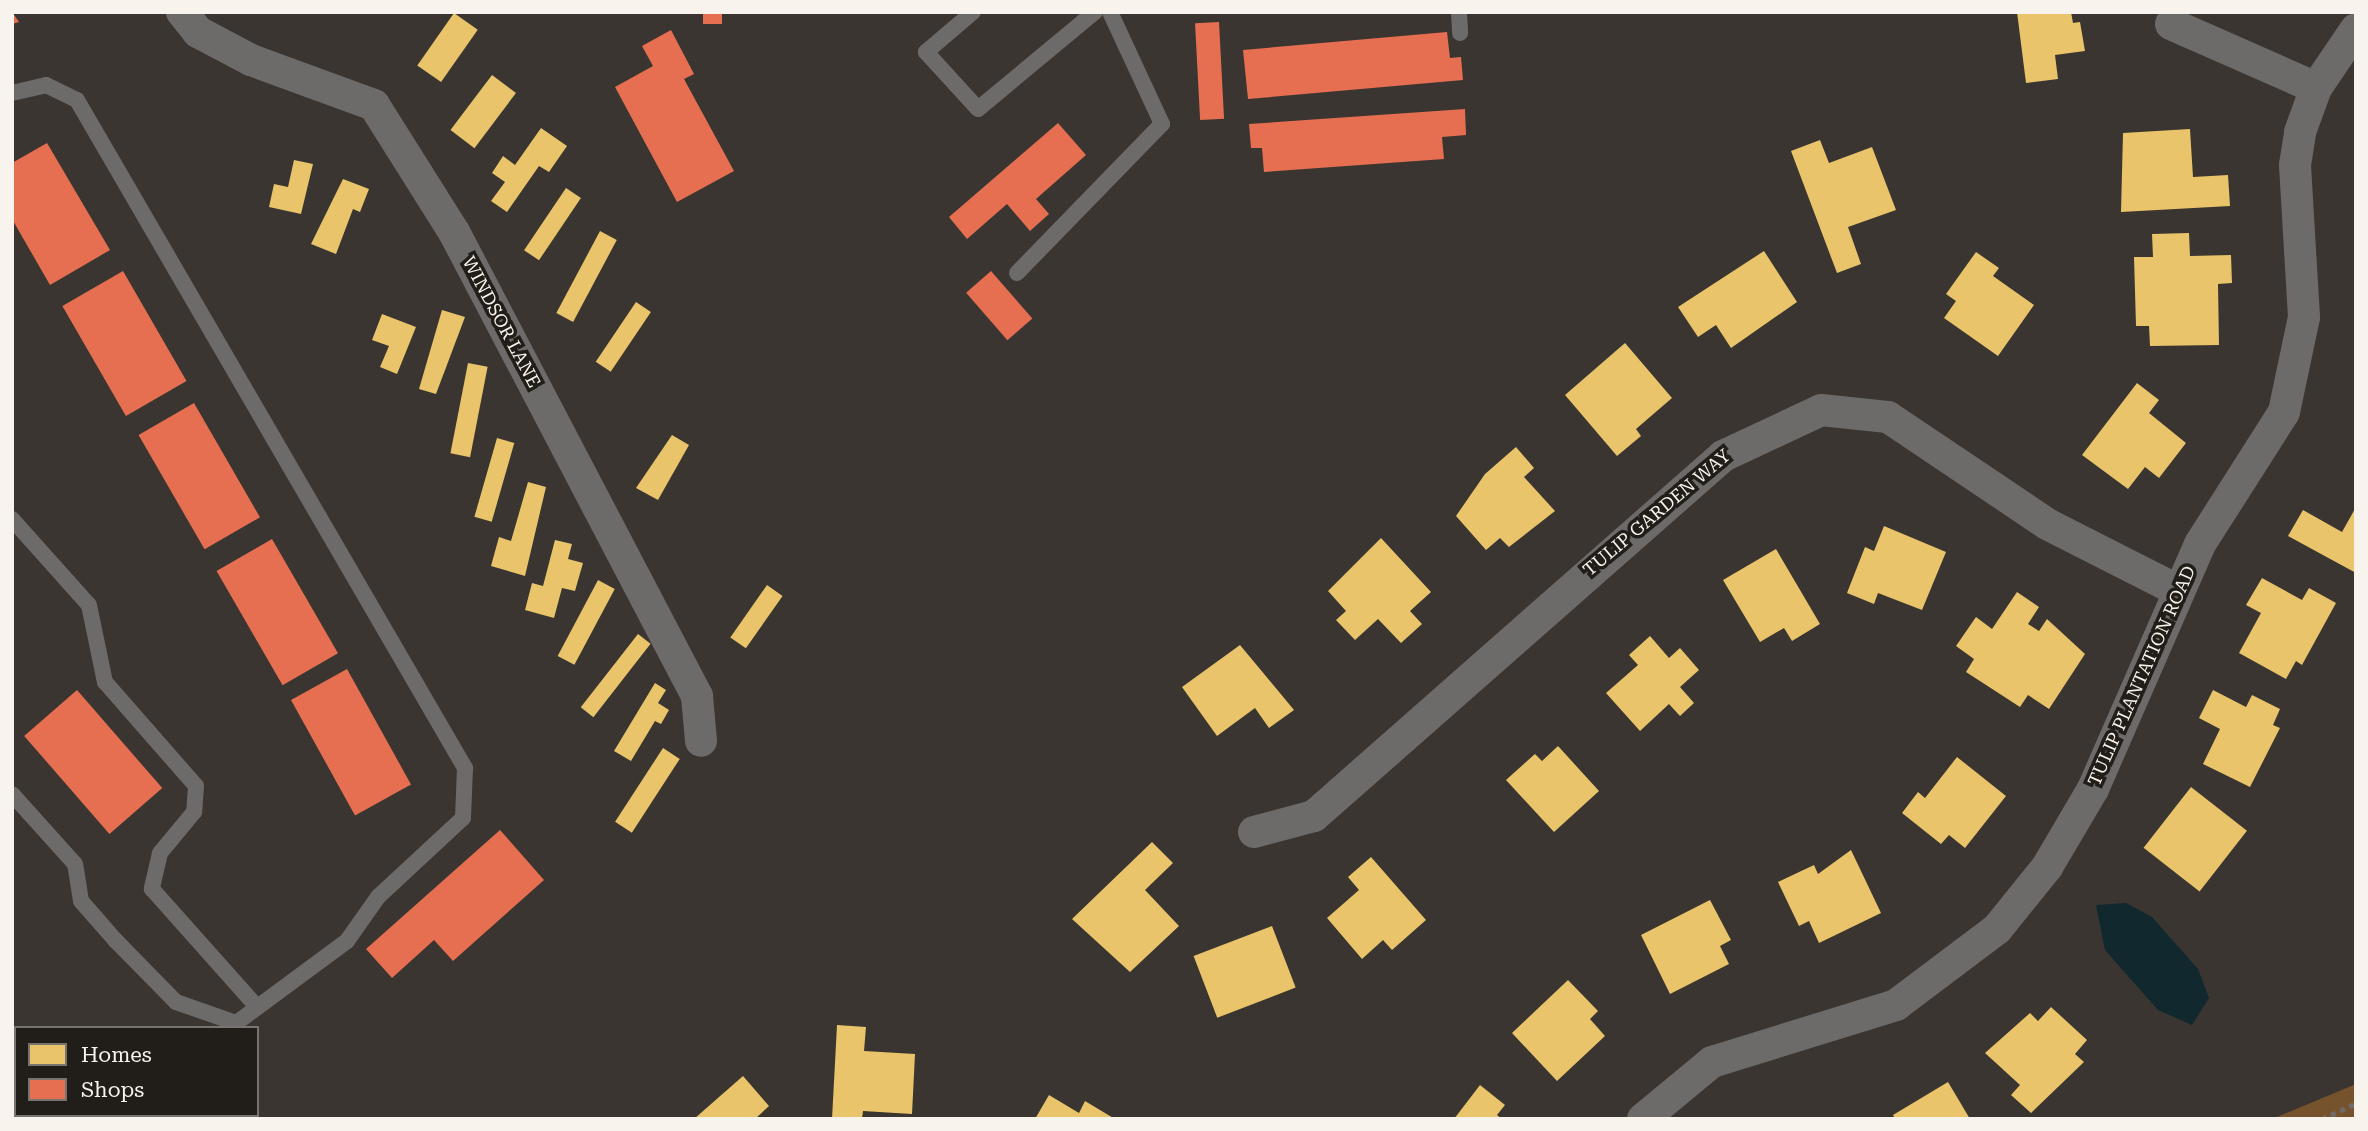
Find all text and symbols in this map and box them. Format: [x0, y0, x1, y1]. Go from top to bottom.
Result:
street label: WINDSOR LANE [457, 253, 545, 391]
street label: TULIP GARDEN WAY [1579, 445, 1735, 581]
street label: TULIP PLANTATION ROAD [2084, 563, 2200, 789]
legend [14, 1026, 259, 1117]
text: Homes [81, 1043, 152, 1067]
text: Shops [81, 1078, 144, 1102]

